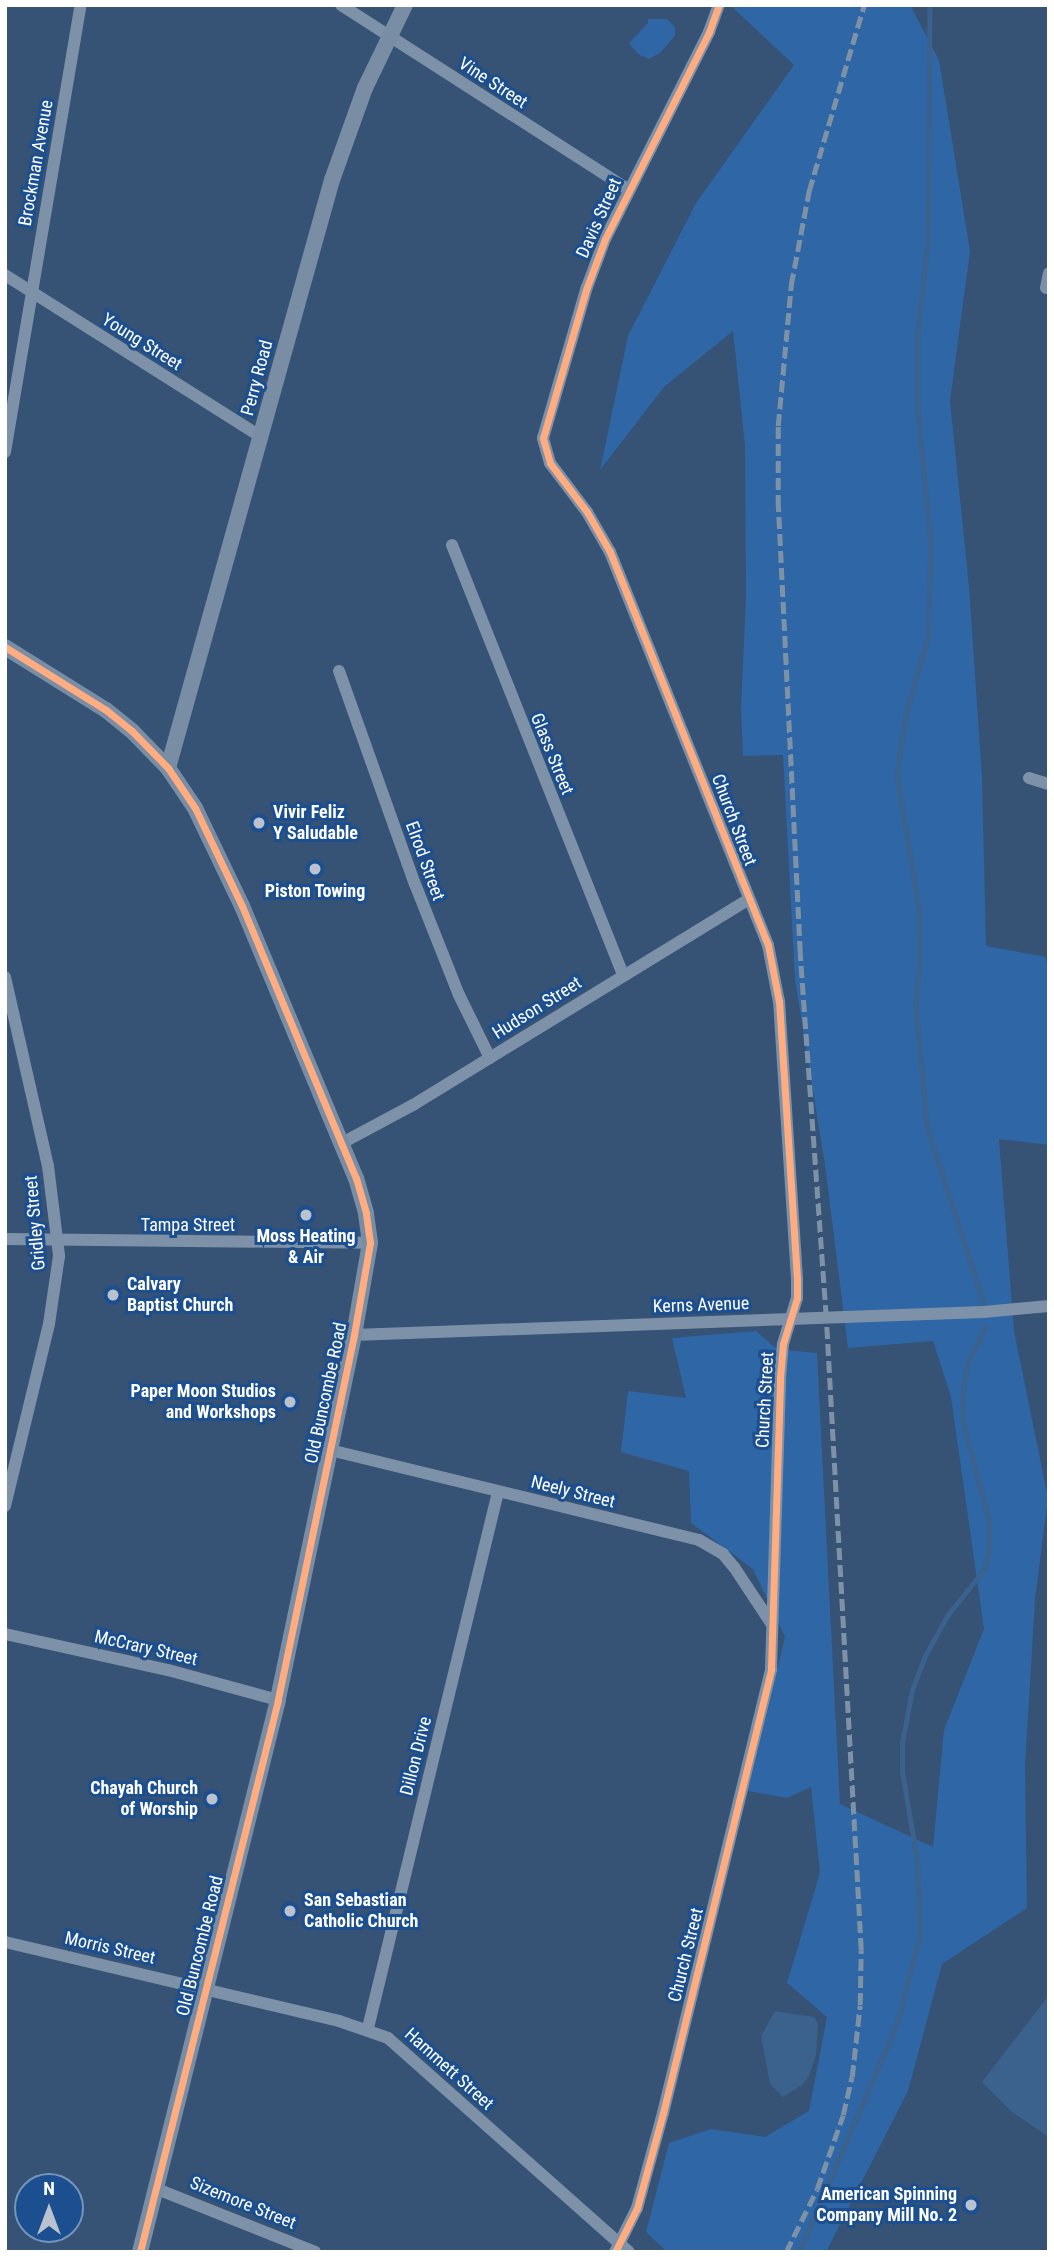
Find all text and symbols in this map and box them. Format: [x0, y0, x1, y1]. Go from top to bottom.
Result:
street label: Vine Street [455, 53, 531, 113]
street label: Brockman Avenue [14, 98, 58, 228]
street label: Davis Street [572, 175, 626, 261]
street label: Young Street [98, 309, 186, 375]
street label: Perry Road [237, 338, 277, 418]
street label: Glass Street [526, 710, 578, 798]
street label: Church Street [707, 771, 761, 869]
place label: Vivir Feliz Y Saludable [273, 802, 358, 844]
marker: Vivir Feliz Y Saludable [251, 815, 267, 831]
street label: Elrod Street [401, 818, 449, 904]
marker: Piston Towing [307, 861, 323, 877]
place label: Piston Towing [265, 880, 365, 902]
street label: Hudson Street [488, 972, 586, 1044]
street label: Gridley Street [20, 1175, 50, 1271]
marker: Moss Heating & Air [298, 1207, 314, 1223]
street label: Tampa Street [141, 1214, 235, 1236]
place label: Moss Heating & Air [256, 1226, 356, 1268]
place label: Calvary Baptist Church [127, 1274, 233, 1316]
marker: Calvary Baptist Church [105, 1287, 121, 1303]
street label: Kerns Avenue [652, 1293, 750, 1317]
street label: Old Buncombe Road [300, 1320, 352, 1466]
street label: Church Street [752, 1351, 778, 1449]
place label: Paper Moon Studios and Workshops [131, 1381, 276, 1424]
marker: Paper Moon Studios and Workshops [282, 1394, 298, 1410]
street label: Neely Street [529, 1471, 617, 1513]
street label: McCrary Street [92, 1626, 200, 1670]
street label: Dillon Drive [396, 1714, 436, 1798]
place label: Chayah Church of Worship [90, 1778, 198, 1820]
marker: Chayah Church of Worship [204, 1791, 220, 1807]
street label: Old Buncombe Road [172, 1874, 228, 2018]
place label: San Sebastian Catholic Church [304, 1890, 418, 1932]
marker: San Sebastian Catholic Church [282, 1903, 298, 1919]
street label: Church Street [664, 1906, 708, 2004]
street label: Morris Street [63, 1927, 157, 1969]
street label: Hammett Street [400, 2023, 498, 2115]
street label: Sizemore Street [187, 2172, 299, 2234]
north arrow [14, 2173, 84, 2243]
text: N [43, 2177, 55, 2200]
place label: American Spinning Company Mill No. 2 [816, 2184, 957, 2226]
marker: American Spinning Company Mill No. 2 [963, 2197, 979, 2213]

